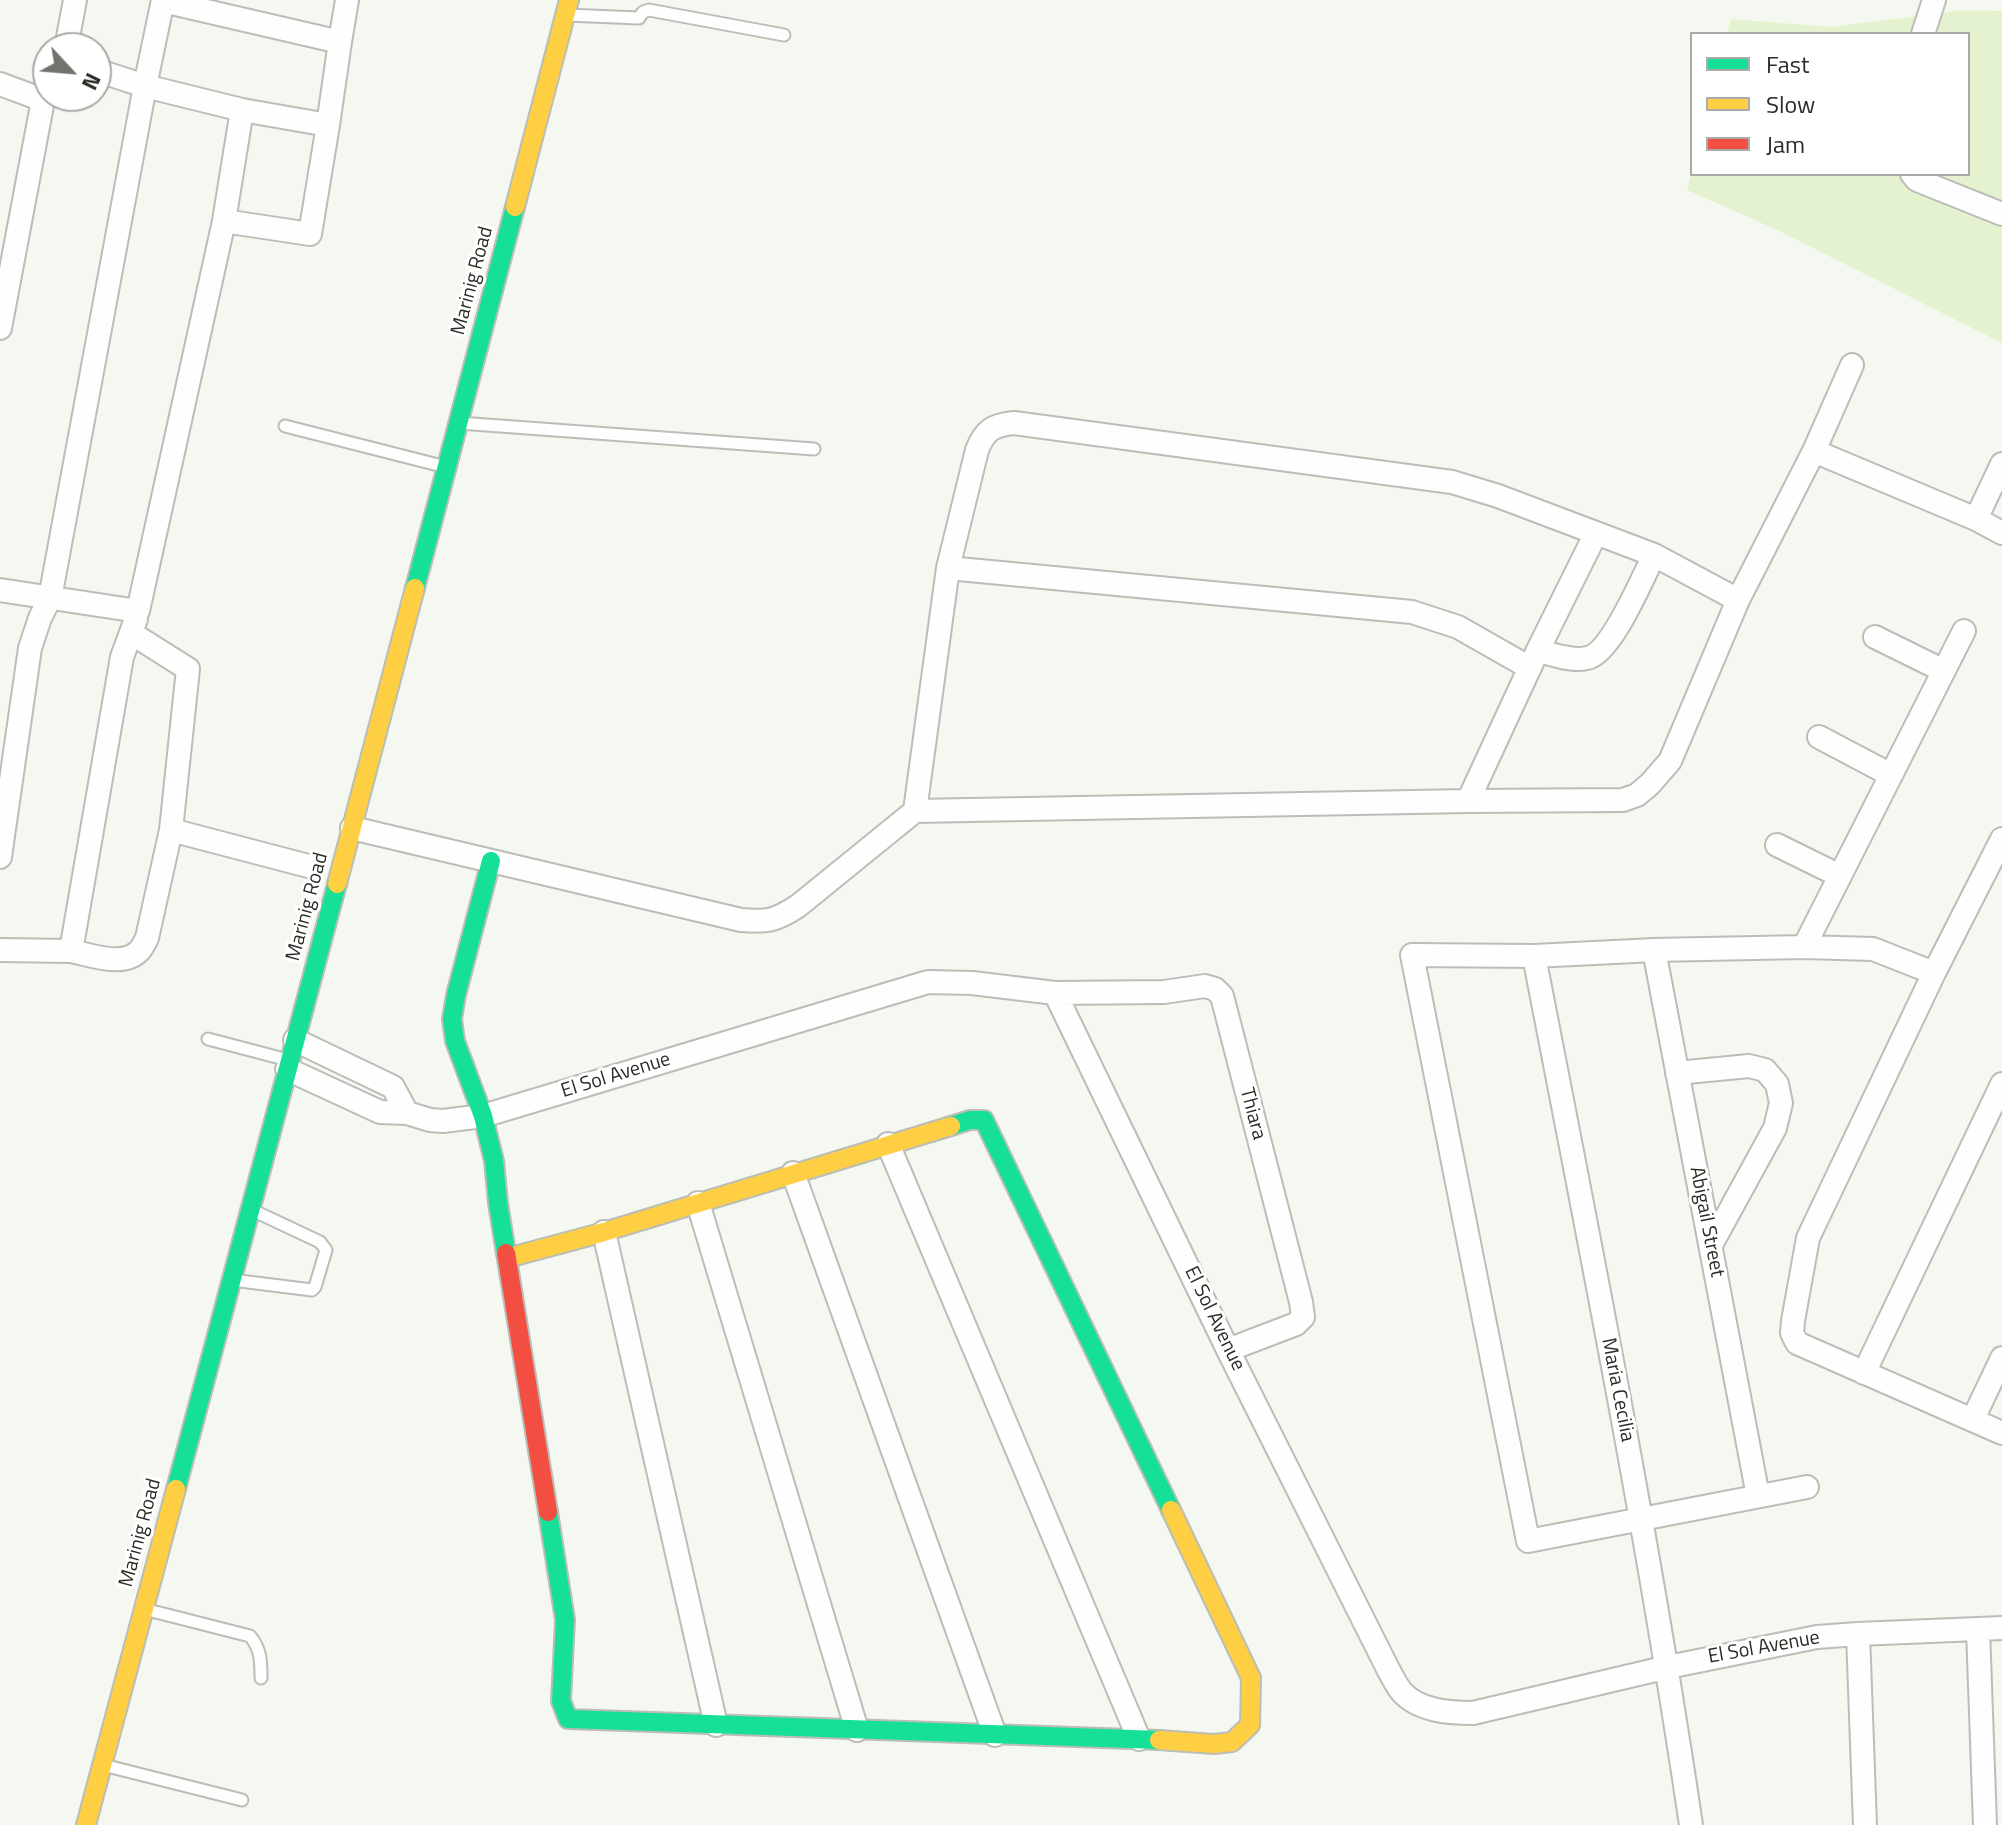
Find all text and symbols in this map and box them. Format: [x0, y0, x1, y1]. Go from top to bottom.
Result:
north arrow [32, 32, 112, 112]
legend [1690, 32, 1970, 176]
text: Fast [1766, 46, 1809, 82]
text: N [73, 67, 110, 96]
text: Slow [1766, 86, 1815, 122]
text: Jam [1766, 126, 1805, 162]
street label: Marinig Road [447, 224, 499, 338]
street label: Marinig Road [282, 850, 334, 964]
street label: El Sol Avenue [558, 1048, 674, 1104]
street label: Thiara [1234, 1085, 1270, 1143]
street label: Abigail Street [1684, 1165, 1728, 1279]
street label: El Sol Avenue [1178, 1263, 1250, 1375]
street label: Maria Cecilia [1595, 1336, 1639, 1444]
street label: Marinig Road [115, 1476, 167, 1590]
street label: El Sol Avenue [1706, 1626, 1822, 1670]

